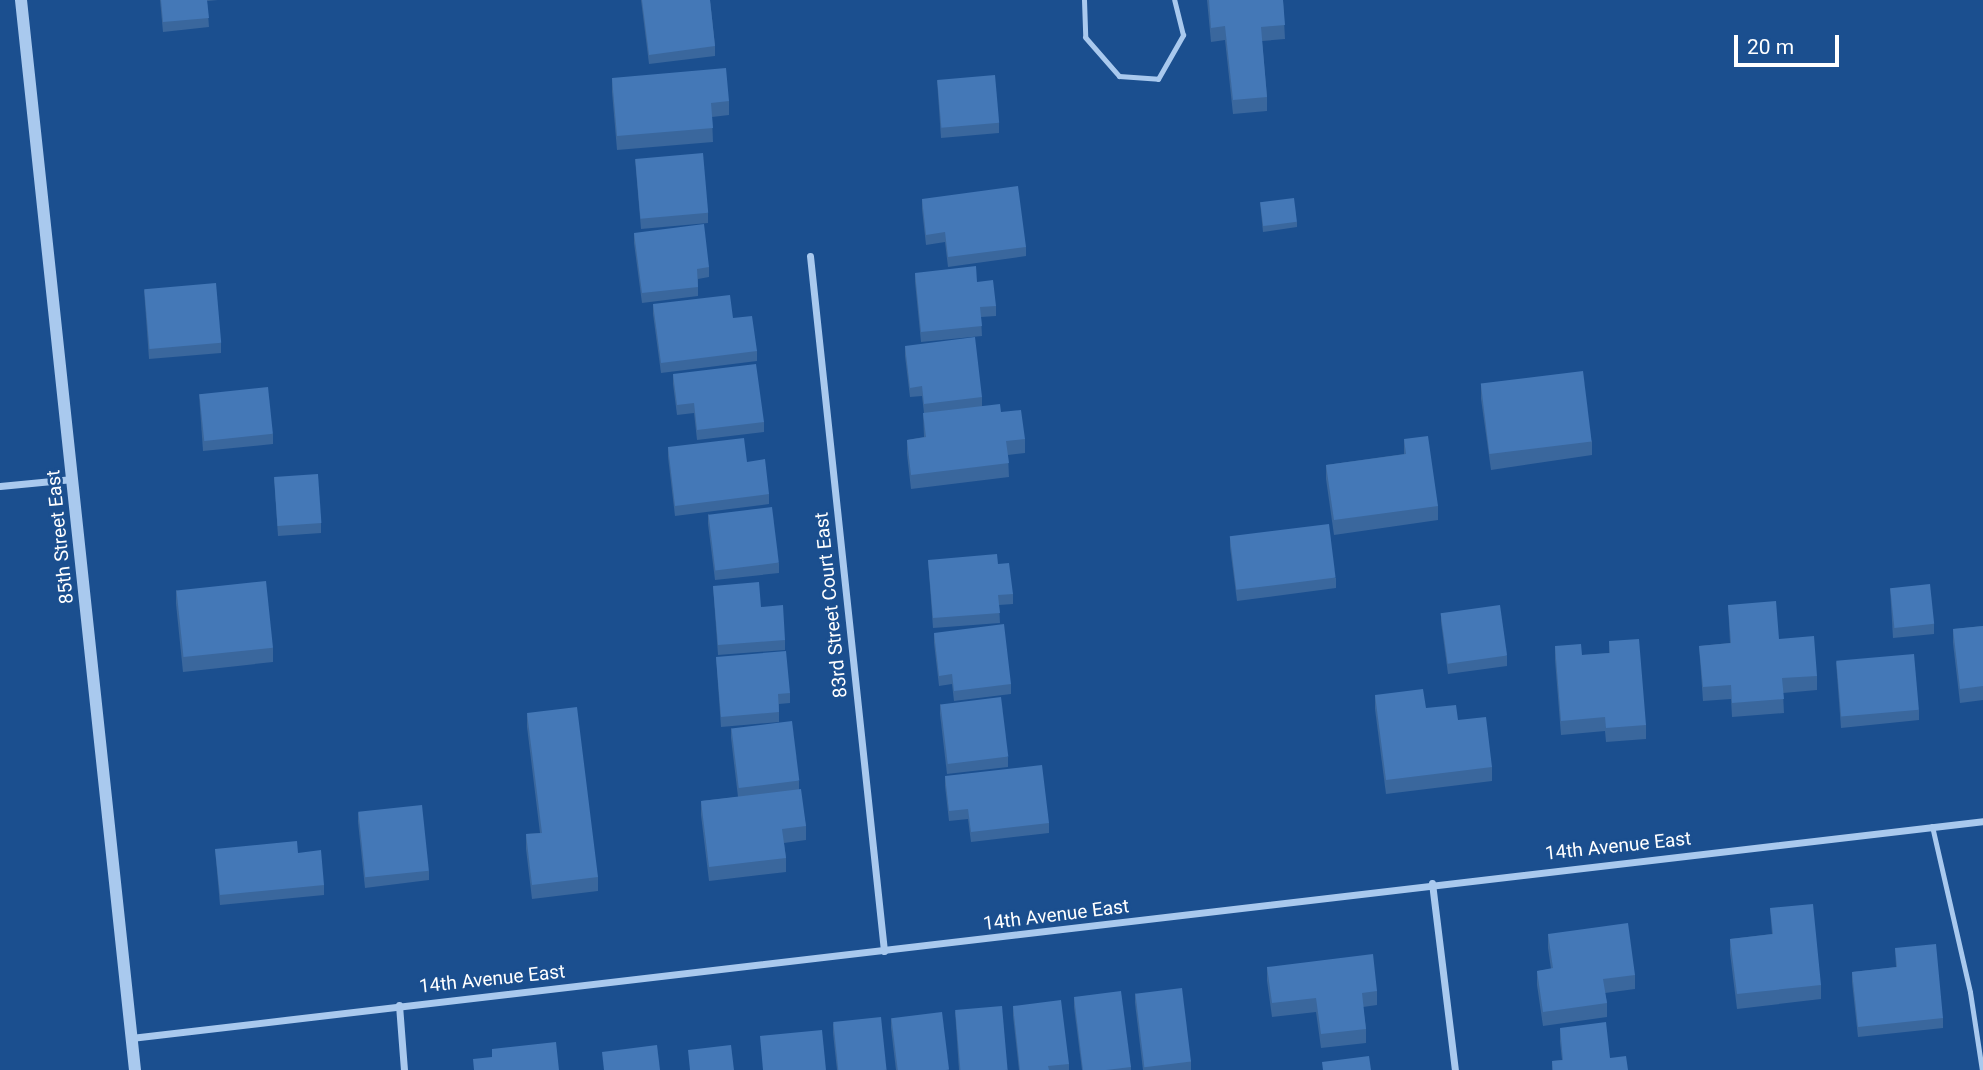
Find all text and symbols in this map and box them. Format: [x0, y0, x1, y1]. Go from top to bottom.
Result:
scale bar [1738, 21, 1843, 65]
text: 20 m [1747, 35, 1794, 59]
street label: 85th Street East [42, 469, 78, 605]
street label: 83rd Street Court East [810, 511, 852, 699]
street label: 14th Avenue East [1544, 827, 1692, 865]
street label: 14th Avenue East [982, 895, 1130, 935]
street label: 14th Avenue East [418, 960, 566, 998]

